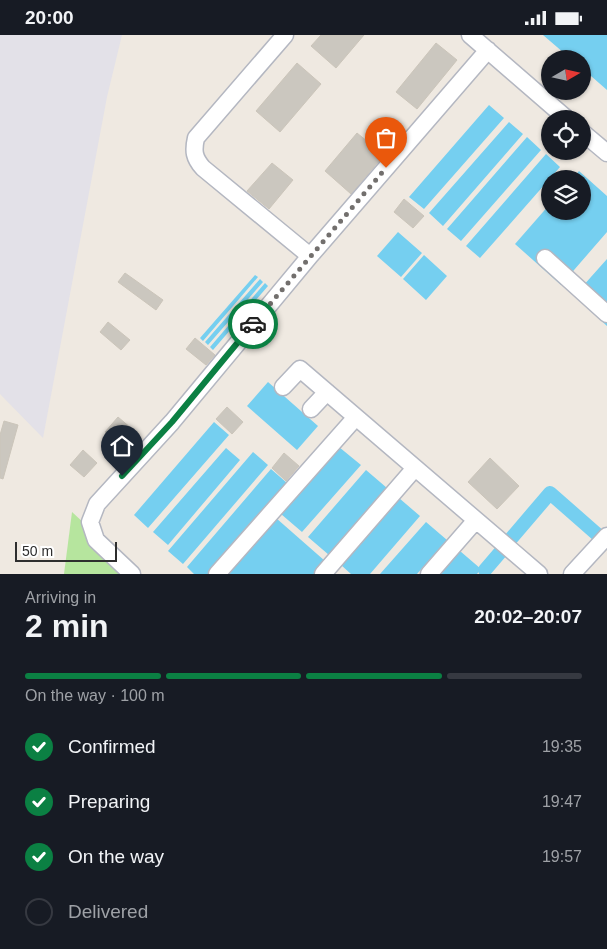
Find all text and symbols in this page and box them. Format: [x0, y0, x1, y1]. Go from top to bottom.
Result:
text: 20:00 [25, 7, 74, 28]
north arrow [541, 50, 591, 100]
map controls [541, 50, 591, 220]
button: locate [541, 110, 591, 160]
pin [365, 117, 407, 168]
icon: bag [372, 124, 400, 152]
button: layers [541, 170, 591, 220]
courier [228, 299, 278, 349]
icon: car [239, 310, 267, 338]
pin [101, 425, 143, 476]
icon: home [108, 432, 136, 460]
scale bar [15, 539, 118, 562]
text: 50 m [22, 543, 53, 559]
text: Arriving in [25, 589, 96, 606]
text: 20:02–20:07 [474, 606, 582, 627]
text: 2 min [25, 608, 109, 644]
text: On the way · 100 m [25, 687, 165, 704]
icon: check [25, 733, 53, 761]
text: Confirmed [68, 736, 156, 757]
text: 19:35 [542, 738, 582, 755]
icon: check [25, 788, 53, 816]
text: Preparing [68, 791, 150, 812]
text: 19:47 [542, 793, 582, 810]
icon: check [25, 843, 53, 871]
text: On the way [68, 846, 164, 867]
text: 19:57 [542, 848, 582, 865]
text: Delivered [68, 901, 148, 922]

